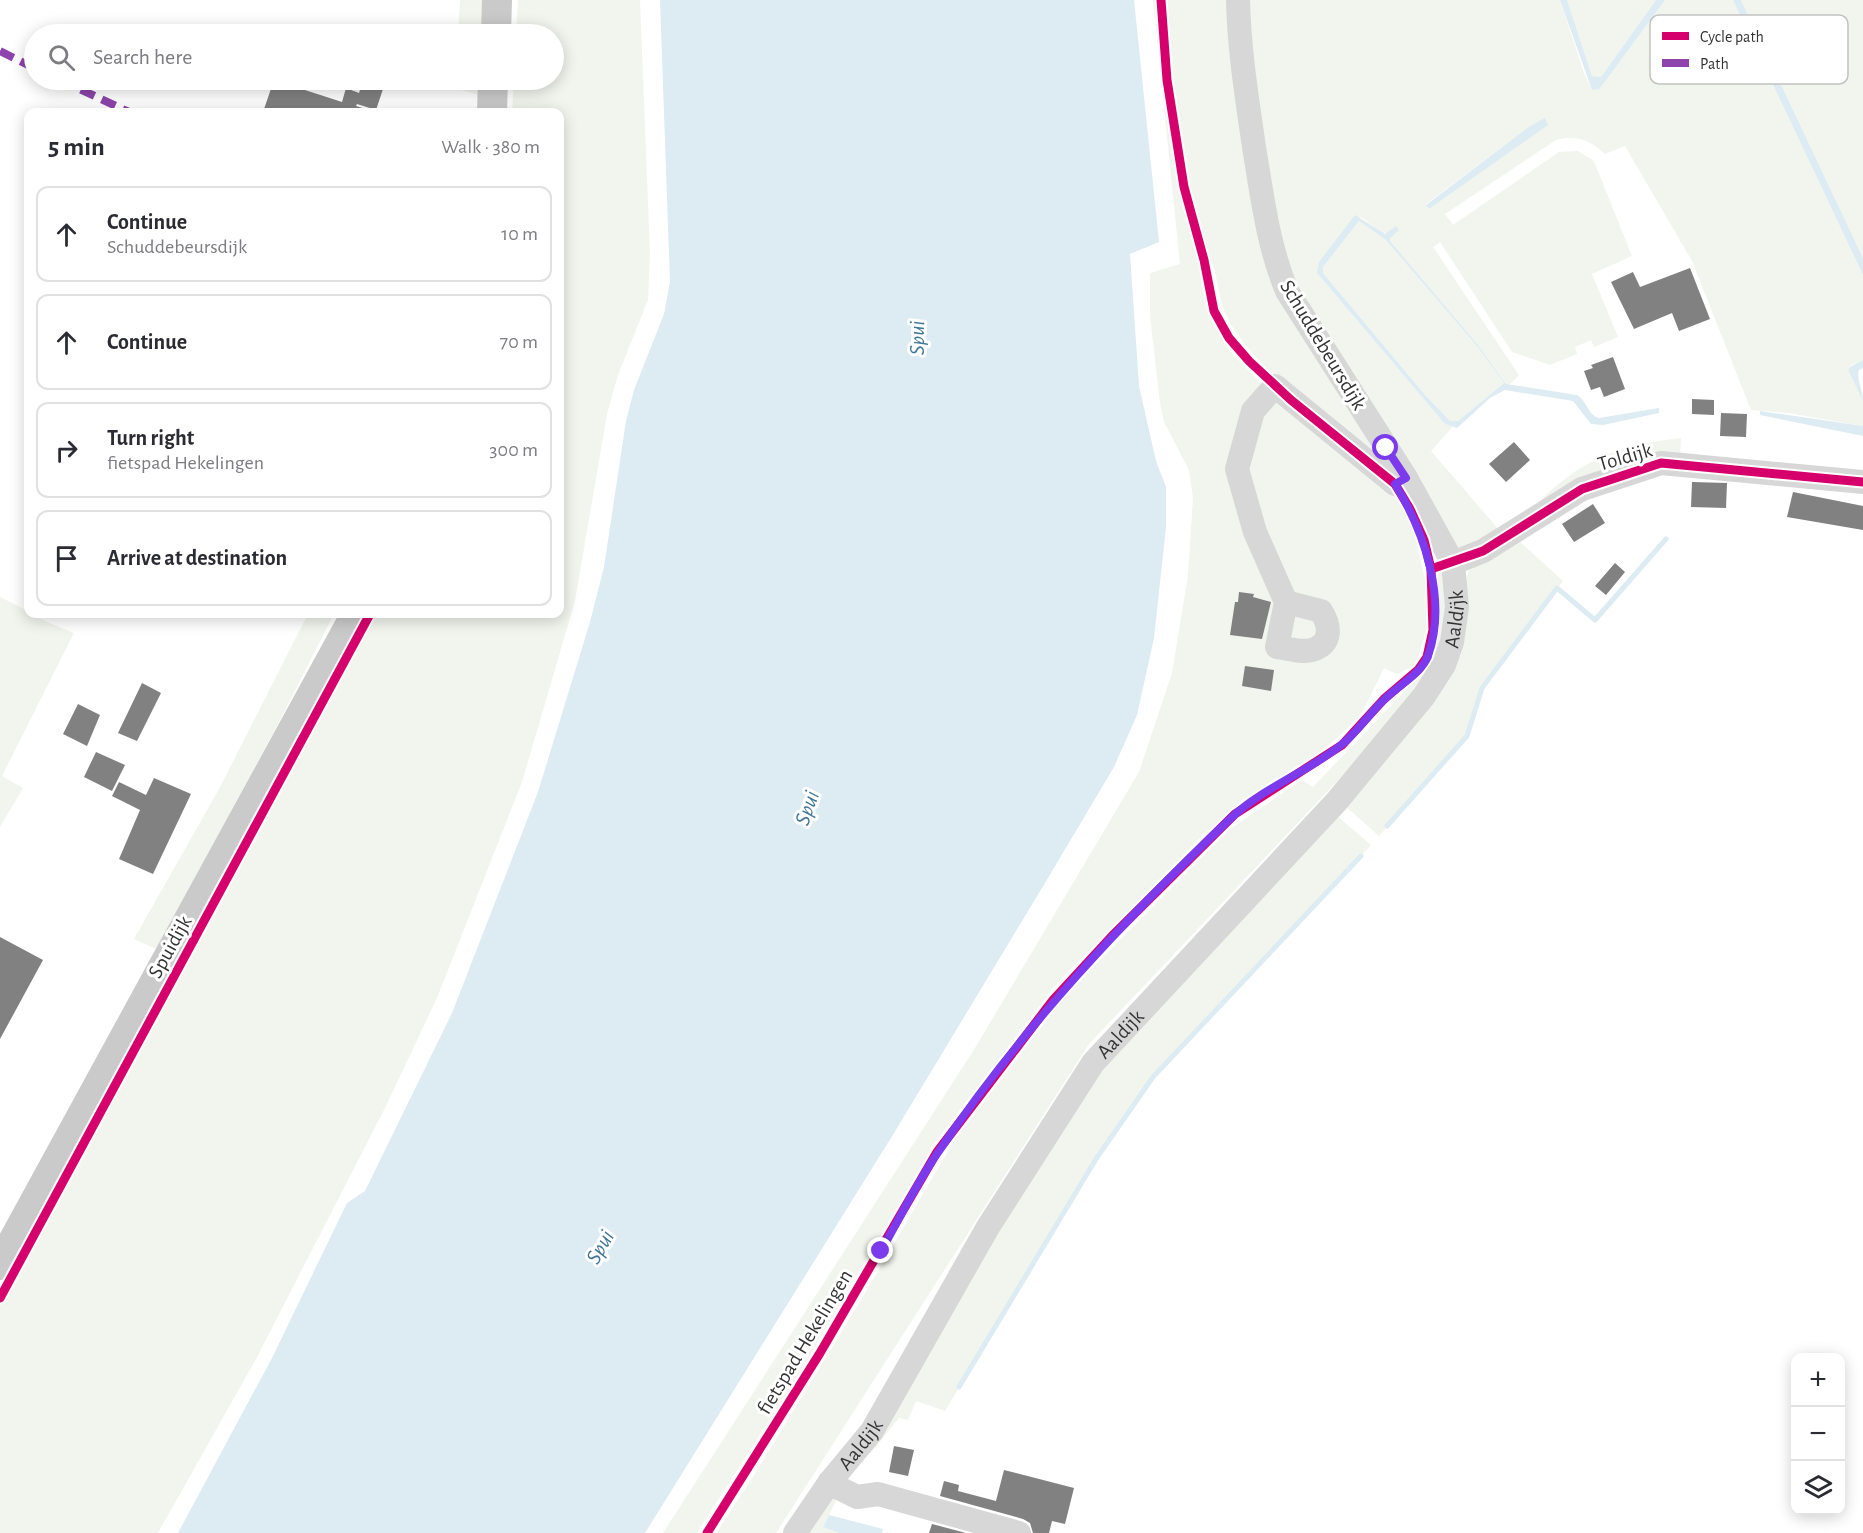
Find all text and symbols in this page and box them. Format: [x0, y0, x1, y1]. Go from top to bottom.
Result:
legend [1650, 15, 1848, 84]
search box [24, 24, 564, 90]
text: Cycle path [1700, 29, 1764, 46]
icon: search [45, 41, 78, 74]
text: Search here [93, 46, 192, 68]
text: Path [1700, 56, 1729, 72]
text: 5 min [48, 134, 105, 160]
text: Walk · 380 m [441, 137, 540, 157]
text: Continue [107, 211, 187, 233]
icon: ahead [50, 218, 83, 251]
text: 10 m [501, 224, 538, 244]
text: Schuddebeursdijk [107, 237, 247, 257]
street label: Schuddebeursdijk [1276, 276, 1370, 414]
water label: Spui [906, 320, 929, 355]
icon: ahead [50, 326, 83, 359]
text: Continue [107, 331, 187, 353]
text: 70 m [500, 332, 538, 352]
text: Turn right [107, 427, 194, 449]
icon: right [50, 434, 83, 467]
route start [1372, 434, 1398, 460]
street label: Toldijk [1595, 439, 1655, 475]
text: 300 m [489, 440, 538, 460]
text: fietspad Hekelingen [107, 453, 264, 473]
icon: arrive [50, 542, 83, 575]
text: Arrive at destination [107, 547, 287, 569]
street label: Aaldijk [1441, 589, 1468, 649]
water label: Spui [791, 788, 824, 828]
street label: Spuidijk [144, 912, 196, 982]
street label: Aaldijk [1093, 1005, 1148, 1062]
water label: Spui [582, 1226, 619, 1268]
route end [867, 1237, 893, 1263]
street label: fietspad Hekelingen [754, 1266, 856, 1418]
map controls [1791, 1353, 1845, 1515]
button: + [1791, 1353, 1845, 1407]
button: − [1791, 1407, 1845, 1461]
street label: Aaldijk [834, 1416, 887, 1474]
button: layers [1791, 1461, 1845, 1515]

